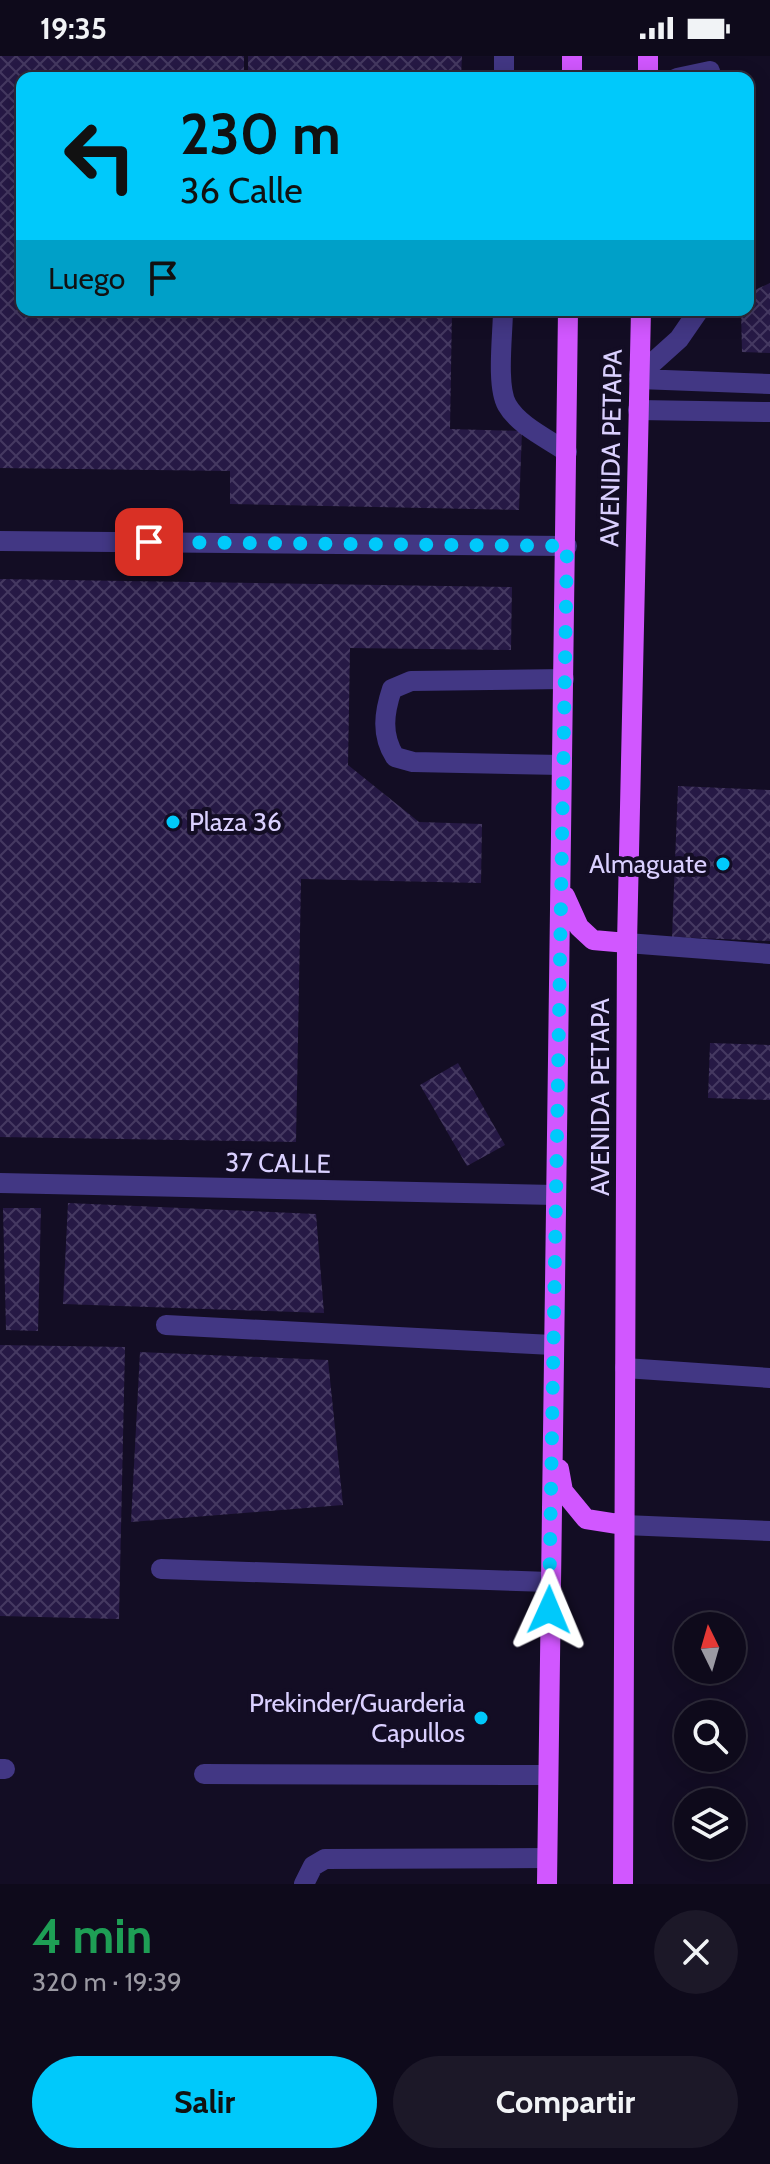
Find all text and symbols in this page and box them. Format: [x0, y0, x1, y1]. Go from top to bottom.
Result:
text: 19:35 [40, 10, 107, 47]
text: 230 m [180, 100, 341, 168]
icon: left [48, 104, 152, 208]
text: 36 Calle [180, 168, 303, 212]
icon: arrive [141, 256, 185, 300]
text: Luego [48, 260, 125, 297]
street label: AVENIDA PETAPA [593, 349, 629, 547]
pin [115, 508, 183, 576]
icon: arrive [127, 520, 171, 564]
place label: Plaza 36 [189, 806, 282, 838]
marker: Plaza 36 [164, 813, 182, 831]
place label: Almaguate [589, 848, 707, 880]
marker: Almaguate [714, 855, 732, 873]
street label: AVENIDA PETAPA [584, 998, 616, 1196]
street label: 37 CALLE [225, 1146, 331, 1180]
position arrow [507, 1568, 591, 1652]
north arrow [674, 1612, 746, 1684]
map controls [674, 1612, 746, 1860]
place label: Prekinder/Guarderia Capullos [249, 1687, 466, 1749]
button: search [674, 1700, 746, 1772]
marker: Prekinder/Guarderia Capullos [472, 1709, 490, 1727]
button: layers [674, 1788, 746, 1860]
text: 4 min [32, 1907, 152, 1965]
button: close [654, 1910, 738, 1994]
text: 320 m · 19:39 [32, 1966, 182, 1998]
button: Salir [32, 2056, 377, 2148]
button: Compartir [393, 2056, 738, 2148]

